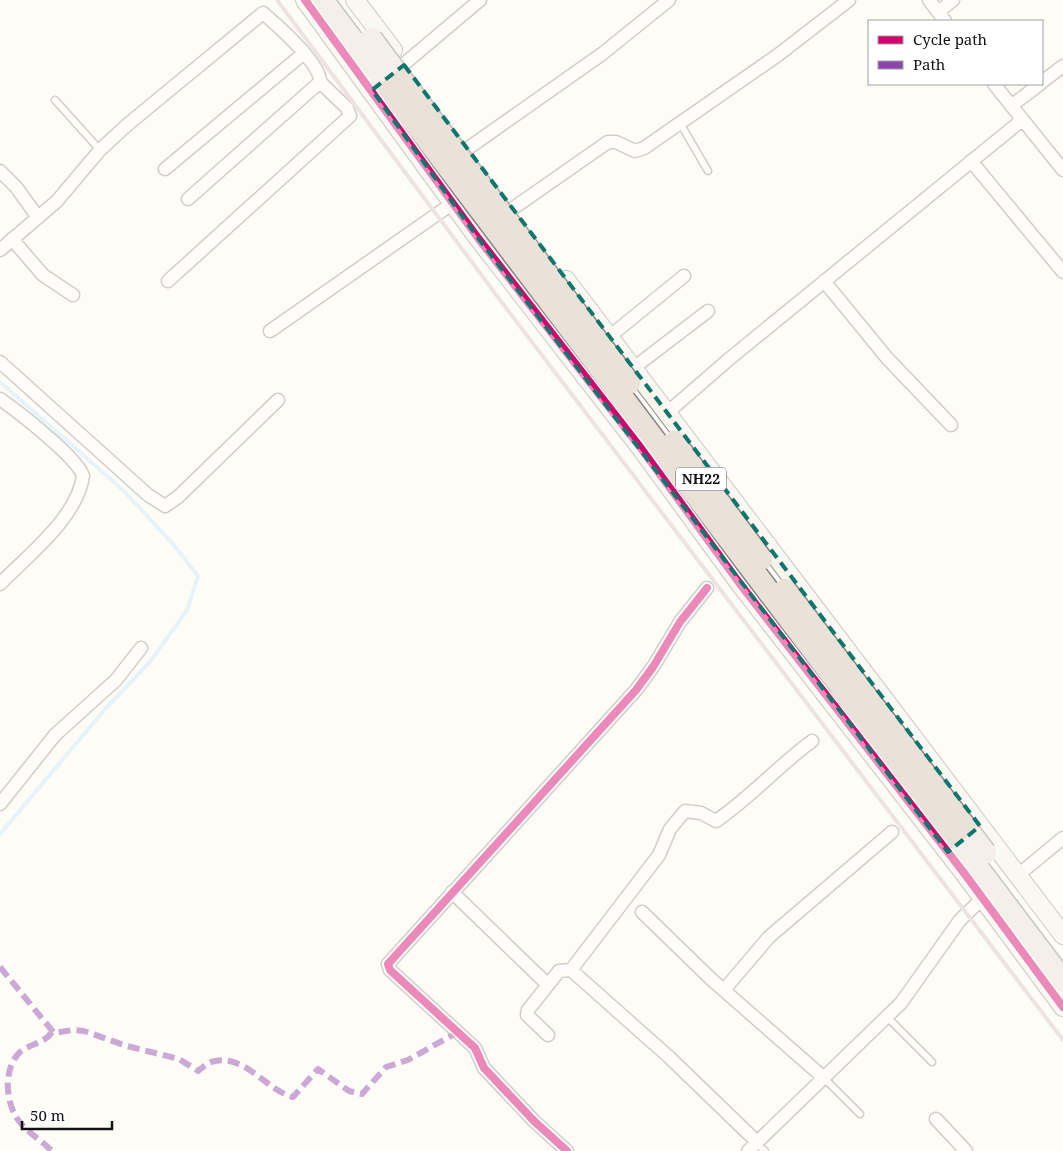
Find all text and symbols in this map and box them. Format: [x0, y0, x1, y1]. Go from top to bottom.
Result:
legend [868, 20, 1043, 85]
text: Cycle path [913, 29, 988, 49]
text: Path [913, 54, 946, 74]
road number: NH22 [676, 468, 726, 490]
scale bar [22, 1098, 112, 1130]
text: 50 m [30, 1105, 65, 1125]

